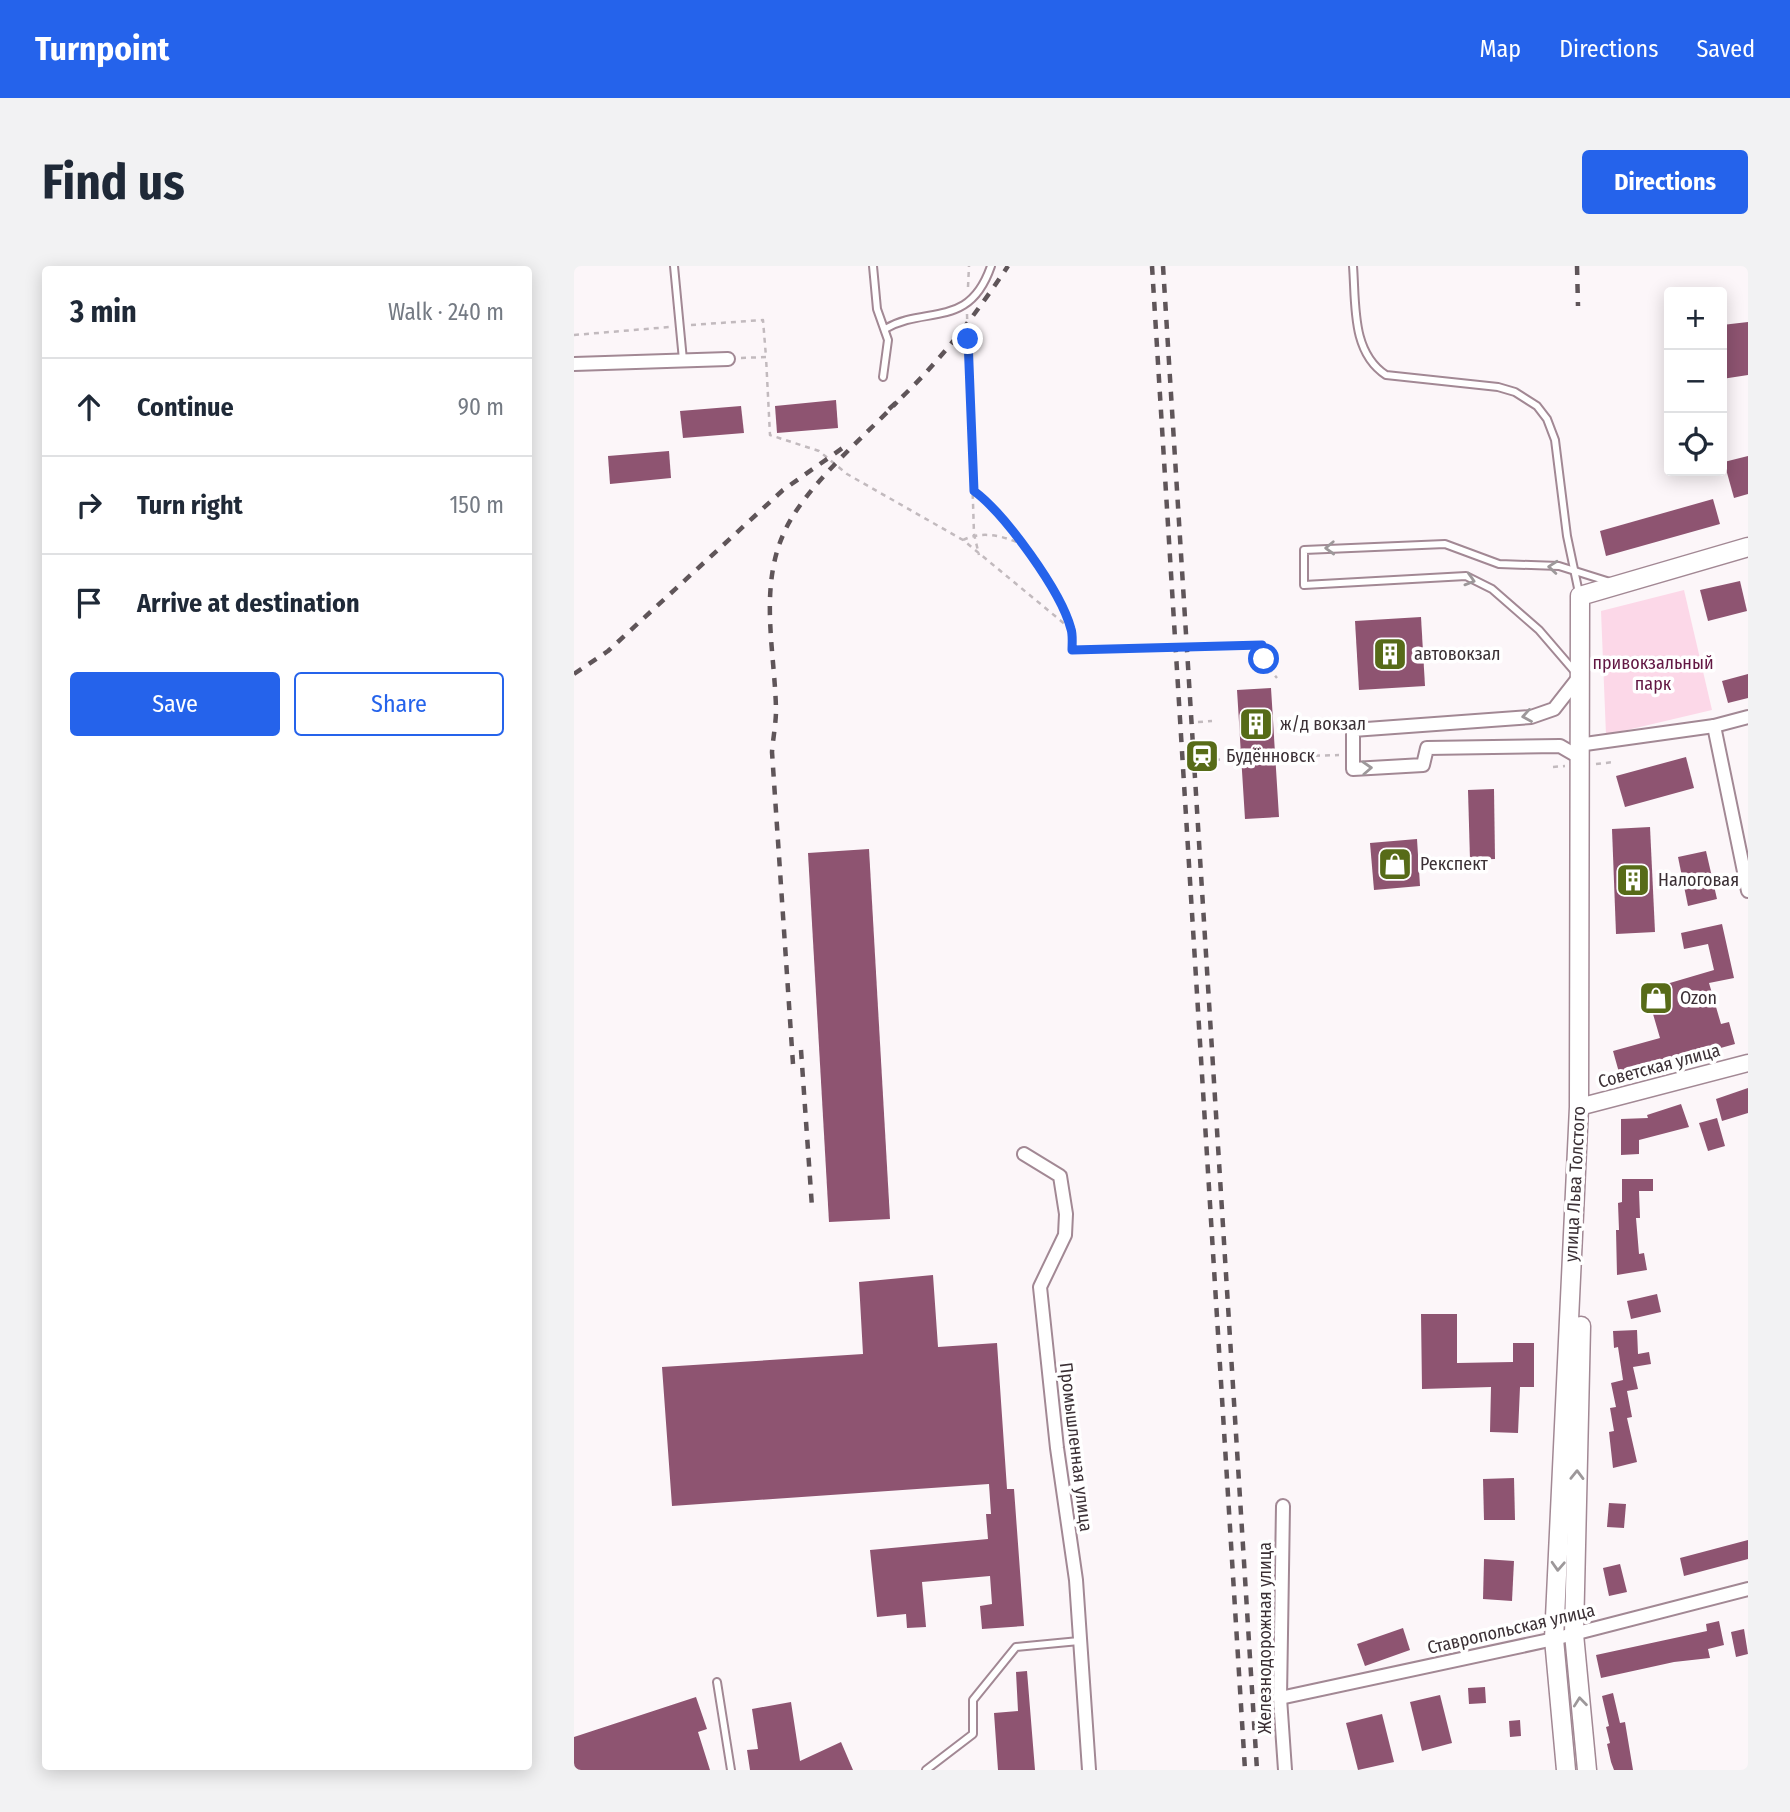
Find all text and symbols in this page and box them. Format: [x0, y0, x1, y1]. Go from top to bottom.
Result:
text: Turnpoint [35, 29, 169, 69]
text: Map [1480, 35, 1521, 63]
text: Directions [1559, 35, 1658, 63]
text: Saved [1696, 35, 1755, 63]
button: Directions [1582, 150, 1748, 214]
text: Find us [42, 153, 185, 212]
map controls [1664, 287, 1727, 476]
button: + [1664, 287, 1727, 350]
text: 3 min [70, 294, 137, 330]
text: Walk · 240 m [388, 298, 504, 326]
route end [952, 323, 983, 354]
button: − [1664, 350, 1727, 413]
icon: ahead [70, 388, 108, 426]
text: Continue [137, 392, 234, 423]
text: 90 m [458, 393, 504, 421]
button: locate [1664, 413, 1727, 476]
icon: right [70, 486, 108, 524]
text: Turn right [137, 490, 243, 521]
text: 150 m [449, 491, 504, 519]
one-way arrow [1324, 541, 1335, 556]
one-way arrow [1547, 560, 1558, 575]
one-way arrow [1463, 571, 1475, 586]
icon: arrive [70, 584, 108, 622]
text: Arrive at destination [137, 588, 360, 619]
building icon: автовокзал [1371, 635, 1409, 673]
route start [1248, 643, 1279, 674]
place label: автовокзал [1414, 643, 1501, 665]
park label: привокзальный парк [1592, 652, 1714, 695]
button: Save [70, 672, 280, 736]
button: Share [294, 672, 504, 736]
building icon: ж/д вокзал [1237, 705, 1275, 743]
one-way arrow [1521, 708, 1533, 723]
place label: ж/д вокзал [1280, 713, 1366, 735]
station icon: Будённовск [1183, 737, 1221, 775]
place label: Будённовск [1226, 745, 1315, 767]
one-way arrow [1361, 761, 1372, 776]
shop icon: Рекспект [1376, 845, 1414, 883]
place label: Рекспект [1420, 853, 1489, 875]
building icon: Налоговая [1614, 861, 1652, 899]
place label: Налоговая [1658, 869, 1739, 891]
shop icon: Ozon [1637, 979, 1675, 1017]
place label: Ozon [1680, 987, 1717, 1009]
street label: Советская улица [1596, 1039, 1723, 1093]
street label: улица Льва Толстого [1560, 1105, 1590, 1263]
street label: Промышленная улица [1055, 1361, 1097, 1533]
one-way arrow [1569, 1469, 1585, 1480]
street label: Железнодорожная улица [1254, 1542, 1276, 1734]
one-way arrow [1550, 1561, 1565, 1572]
street label: Ставропольская улица [1425, 1599, 1597, 1659]
one-way arrow [1573, 1696, 1588, 1708]

